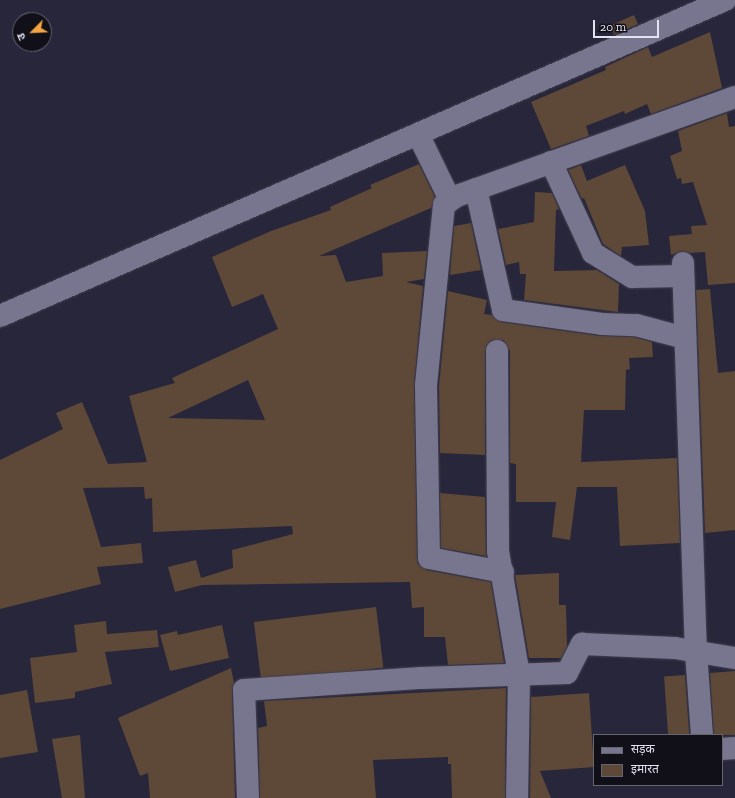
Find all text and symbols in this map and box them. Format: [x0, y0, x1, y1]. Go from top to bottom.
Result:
north arrow [12, 12, 52, 52]
scale bar [595, 12, 661, 38]
text: 20 m [600, 20, 626, 34]
text: उ [14, 31, 29, 42]
legend [593, 734, 723, 786]
text: सड़क [631, 742, 655, 756]
text: इमारत [631, 762, 659, 776]

